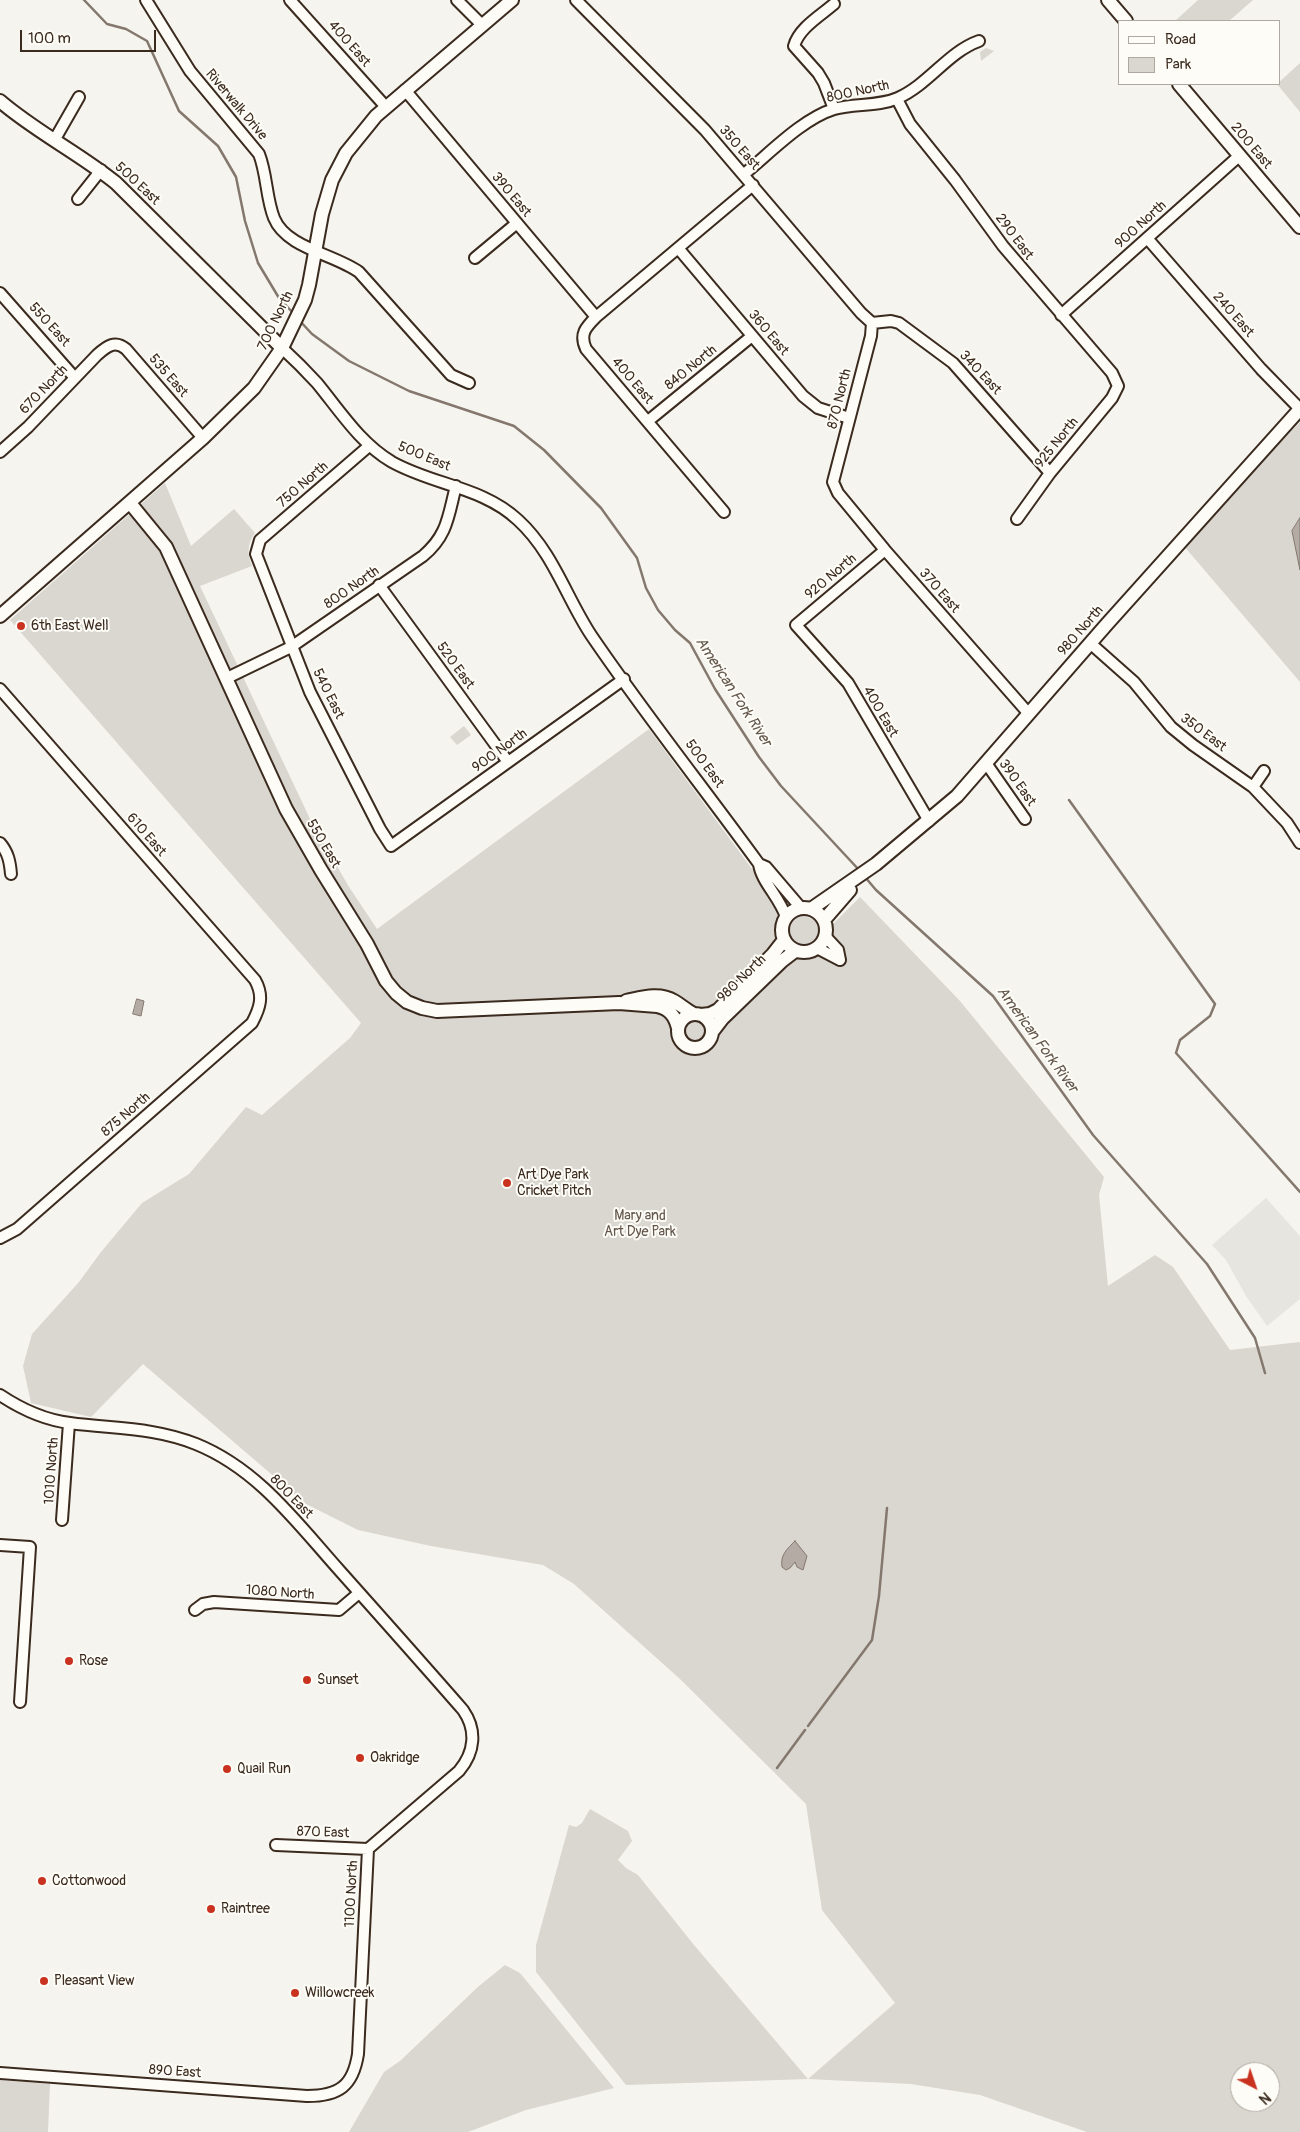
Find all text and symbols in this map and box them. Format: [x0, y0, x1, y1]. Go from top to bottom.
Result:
street label: 400 East [324, 17, 374, 71]
scale bar [22, 20, 159, 52]
legend [1118, 20, 1280, 85]
text: 100 m [28, 29, 71, 48]
text: Road [1165, 30, 1196, 49]
text: Park [1165, 55, 1191, 74]
street label: Riverwalk Drive [202, 66, 270, 144]
street label: 800 North [825, 77, 891, 107]
street label: 200 East [1227, 119, 1275, 173]
street label: 350 East [715, 122, 763, 174]
street label: 500 East [111, 159, 163, 209]
street label: 390 East [487, 169, 535, 221]
street label: 900 North [1112, 197, 1170, 253]
street label: 290 East [991, 211, 1037, 263]
street label: 700 North [254, 289, 298, 353]
street label: 240 East [1209, 289, 1257, 341]
street label: 550 East [25, 300, 73, 350]
street label: 360 East [744, 307, 792, 359]
street label: 840 North [662, 342, 720, 394]
street label: 340 East [955, 347, 1005, 399]
street label: 535 East [145, 351, 191, 401]
street label: 400 East [608, 354, 656, 408]
street label: 670 North [16, 362, 72, 418]
street label: 870 North [824, 367, 856, 431]
street label: 925 North [1032, 414, 1082, 472]
street label: 500 East [395, 438, 453, 476]
street label: 750 North [274, 458, 332, 512]
street label: 920 North [802, 551, 860, 603]
street label: 800 North [321, 563, 383, 613]
street label: 370 East [915, 565, 963, 617]
street label: 980 North [1055, 602, 1107, 660]
place label: 6th East Well [31, 618, 109, 634]
marker: 6th East Well [15, 620, 27, 632]
water label: American Fork River [691, 634, 775, 750]
street label: 520 East [432, 639, 478, 693]
street label: 540 East [309, 666, 347, 722]
street label: 400 East [859, 684, 901, 740]
street label: 350 East [1177, 710, 1229, 756]
street label: 900 North [469, 726, 531, 776]
street label: 500 East [681, 737, 727, 791]
street label: 390 East [995, 756, 1039, 810]
street label: 610 East [123, 810, 169, 860]
street label: 550 East [302, 817, 344, 871]
street label: 980 North [714, 952, 770, 1006]
water label: American Fork River [993, 984, 1081, 1096]
street label: 875 North [98, 1089, 154, 1141]
place label: Art Dye Park Cricket Pitch [517, 1167, 591, 1200]
marker: Art Dye Park Cricket Pitch [501, 1177, 513, 1189]
park label: Mary and Art Dye Park [604, 1208, 676, 1240]
street label: 1010 North [41, 1437, 63, 1505]
street label: 800 East [266, 1471, 316, 1523]
street label: 1080 North [245, 1582, 315, 1604]
place label: Rose [79, 1653, 108, 1669]
marker: Rose [63, 1655, 75, 1667]
place label: Sunset [317, 1672, 359, 1688]
marker: Sunset [301, 1674, 313, 1686]
place label: Oakridge [370, 1750, 419, 1766]
marker: Oakridge [354, 1752, 366, 1764]
place label: Quail Run [237, 1761, 291, 1777]
marker: Quail Run [221, 1763, 233, 1775]
street label: 870 East [296, 1824, 350, 1842]
street label: 1100 North [342, 1860, 362, 1928]
place label: Cottonwood [52, 1873, 126, 1889]
marker: Cottonwood [36, 1875, 48, 1887]
place label: Raintree [221, 1901, 270, 1917]
marker: Raintree [205, 1903, 217, 1915]
place label: Pleasant View [54, 1973, 135, 1989]
marker: Pleasant View [38, 1975, 50, 1987]
place label: Willowcreek [305, 1985, 374, 2001]
marker: Willowcreek [289, 1987, 301, 1999]
street label: 890 East [148, 2062, 202, 2082]
north arrow [1230, 2062, 1280, 2112]
text: N [1255, 2088, 1274, 2107]

